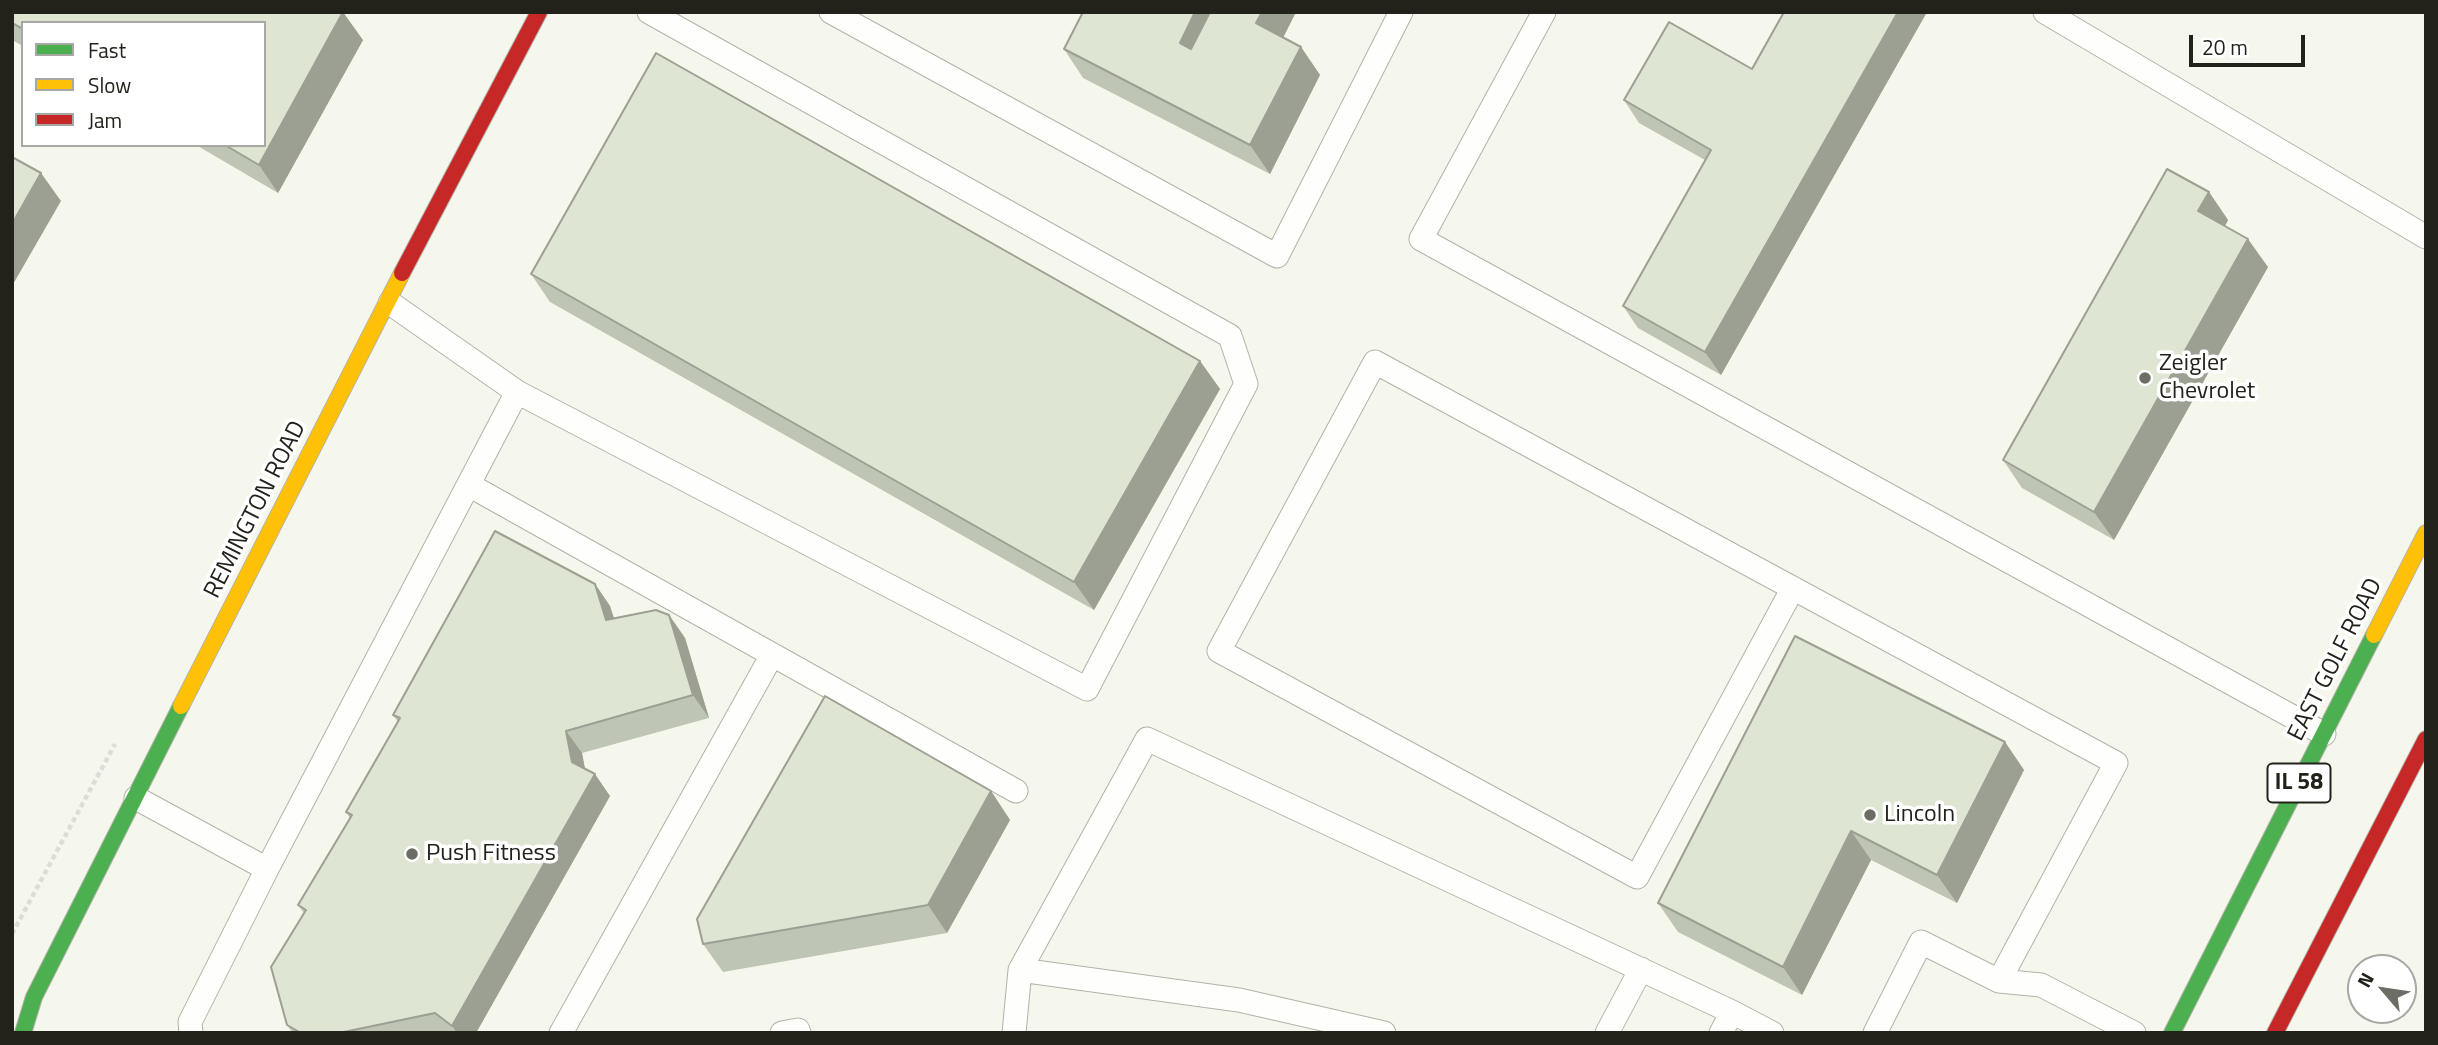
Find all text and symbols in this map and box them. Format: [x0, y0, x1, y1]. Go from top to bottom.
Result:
legend [21, 21, 266, 147]
scale bar [2193, 21, 2308, 65]
text: 20 m [2202, 31, 2248, 63]
text: Fast [88, 34, 126, 66]
text: Slow [88, 69, 131, 101]
text: Jam [88, 104, 122, 136]
place label: Zeigler Chevrolet [2159, 350, 2255, 406]
marker: Zeigler Chevrolet [2137, 370, 2153, 386]
street label: REMINGTON ROAD [199, 417, 313, 603]
street label: EAST GOLF ROAD [2283, 574, 2389, 746]
road number: IL 58 [2268, 764, 2330, 803]
place label: Lincoln [1884, 801, 1955, 829]
marker: Lincoln [1862, 807, 1878, 823]
place label: Push Fitness [426, 840, 556, 868]
marker: Push Fitness [404, 846, 420, 862]
north arrow [2347, 954, 2417, 1024]
text: N [2349, 967, 2381, 992]

